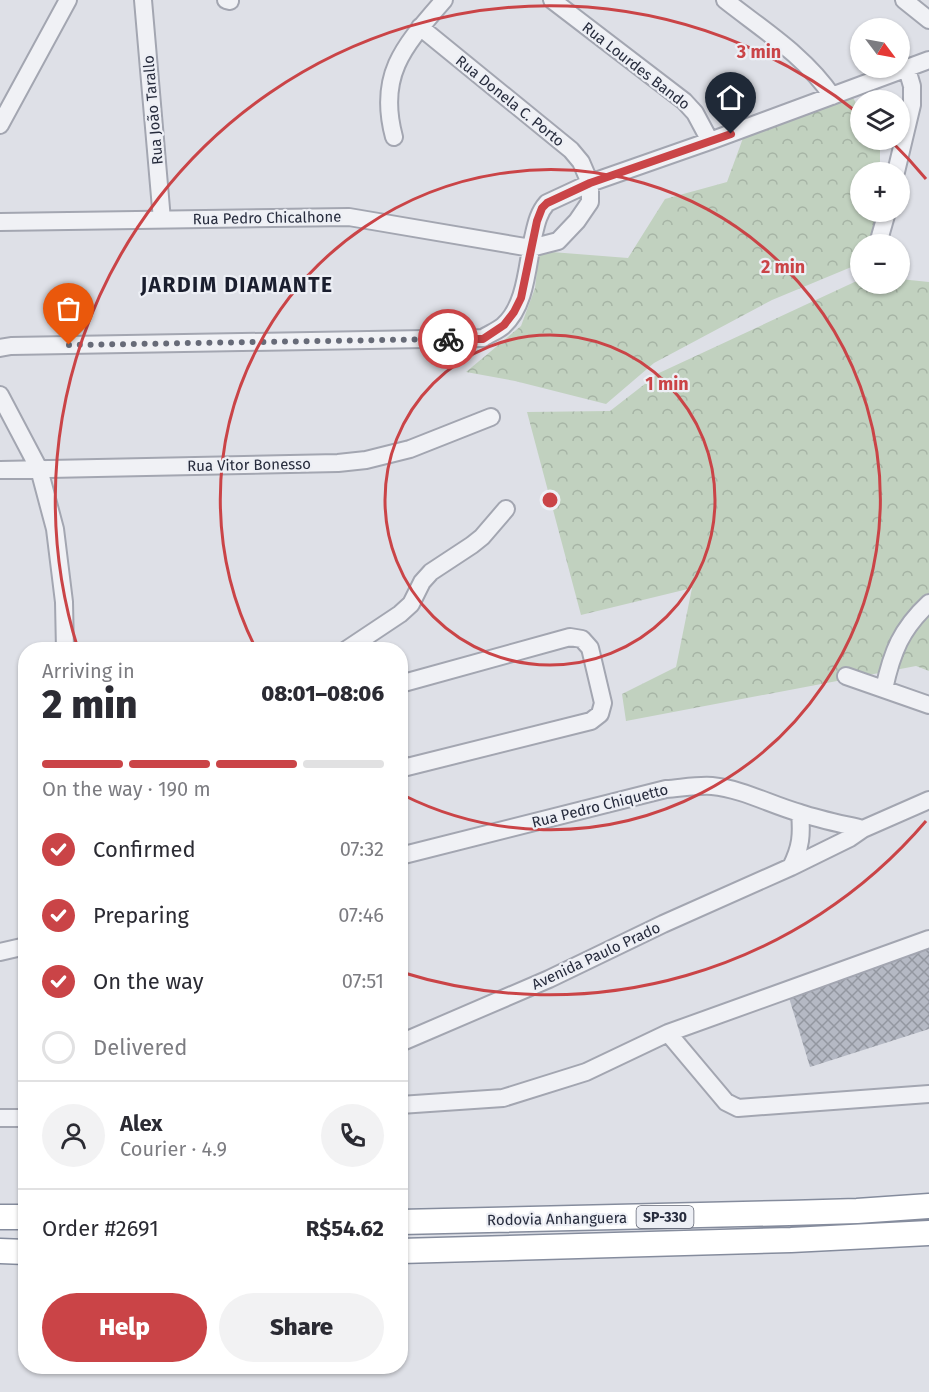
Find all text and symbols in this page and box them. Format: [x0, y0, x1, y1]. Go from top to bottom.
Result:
street label: Rua Lourdes Bando [579, 18, 693, 114]
north arrow [850, 18, 910, 78]
map controls [850, 18, 910, 294]
text: 3 min [736, 41, 781, 63]
street label: Rua Donela C. Porto [452, 52, 568, 150]
street label: Rua João Tarallo [139, 54, 167, 166]
pin [705, 72, 756, 134]
icon: home [714, 81, 747, 114]
button: layers [850, 90, 910, 150]
button: + [850, 162, 910, 222]
street label: Rua Pedro Chicalhone [193, 208, 341, 228]
button: − [850, 234, 910, 294]
text: 2 min [761, 256, 805, 278]
district label: JARDIM DIAMANTE [139, 272, 334, 298]
pin [43, 283, 94, 345]
icon: bag [52, 292, 85, 325]
courier [418, 309, 478, 369]
icon: bike [432, 323, 465, 356]
text: 1 min [645, 373, 689, 395]
street label: Rua Vitor Bonesso [187, 455, 311, 475]
centre of rings [540, 490, 560, 510]
text: Arriving in [42, 659, 135, 683]
text: 08:01–08:06 [261, 680, 384, 707]
text: 2 min [42, 682, 138, 728]
text: On the way · 190 m [42, 777, 211, 801]
street label: Rua Pedro Chiquetto [530, 780, 670, 832]
icon: check [42, 833, 75, 866]
text: Confirmed [93, 836, 196, 863]
text: 07:32 [340, 837, 384, 861]
icon: check [42, 899, 75, 932]
text: Preparing [93, 902, 189, 929]
text: 07:46 [338, 903, 384, 927]
street label: Avenida Paulo Prado [529, 918, 663, 994]
icon: check [42, 965, 75, 998]
text: On the way [93, 968, 204, 995]
text: 07:51 [342, 969, 384, 993]
text: Delivered [93, 1034, 188, 1061]
button: person [42, 1104, 105, 1167]
button: phone [321, 1104, 384, 1167]
text: Alex [120, 1110, 163, 1137]
text: Courier · 4.9 [120, 1137, 227, 1161]
road number: SP-330 [636, 1206, 694, 1228]
street label: Rodovia Anhanguera [487, 1209, 627, 1229]
text: Order #2691 [42, 1215, 159, 1242]
text: R$54.62 [306, 1215, 384, 1242]
button: Help [42, 1293, 207, 1362]
button: Share [219, 1293, 384, 1362]

